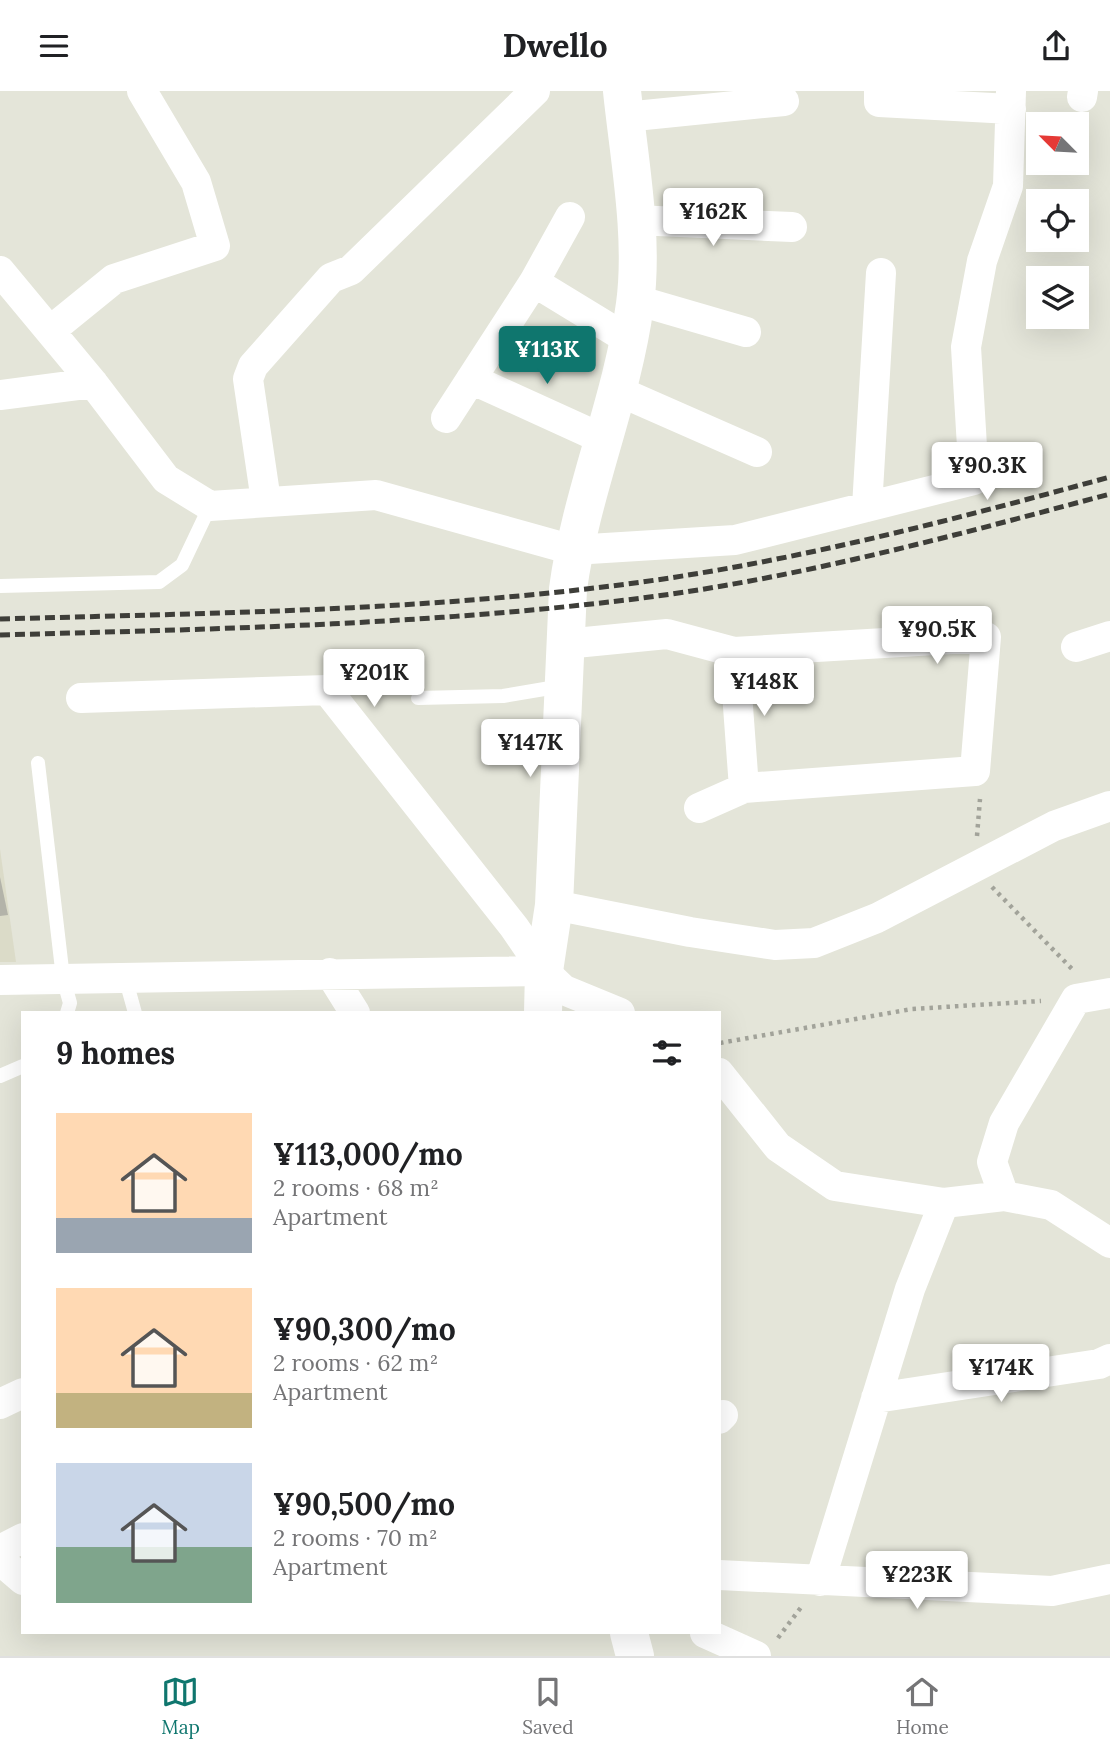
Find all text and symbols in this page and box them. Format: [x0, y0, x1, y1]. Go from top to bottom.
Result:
text: Dwello [502, 25, 608, 66]
icon: menu [35, 27, 73, 65]
icon: share [1037, 27, 1075, 65]
north arrow [1026, 112, 1088, 175]
map controls [1026, 112, 1089, 329]
pin: ¥162K [664, 188, 762, 248]
button: locate [1026, 189, 1089, 252]
text: ¥162K [679, 196, 747, 225]
button: layers [1026, 266, 1089, 329]
pin: ¥113K [498, 327, 596, 386]
text: ¥113K [515, 334, 579, 363]
pin: ¥90.3K [930, 443, 1044, 502]
text: ¥90.3K [948, 450, 1026, 479]
pin: ¥90.5K [880, 607, 994, 666]
text: ¥90.5K [898, 614, 976, 643]
pin: ¥201K [325, 649, 423, 709]
text: ¥201K [339, 657, 409, 686]
pin: ¥148K [715, 659, 813, 718]
text: ¥148K [730, 666, 798, 695]
pin: ¥147K [481, 719, 579, 779]
text: ¥147K [497, 727, 563, 756]
text: 9 homes [56, 1034, 175, 1072]
icon: filters [648, 1034, 686, 1072]
text: ¥113,000/mo [273, 1135, 463, 1173]
icon: home [112, 1141, 196, 1225]
text: 2 rooms · 68 m² [273, 1173, 439, 1202]
text: Apartment [273, 1202, 388, 1231]
text: ¥90,300/mo [273, 1310, 456, 1348]
icon: home [112, 1316, 196, 1400]
pin: ¥174K [952, 1345, 1050, 1404]
text: 2 rooms · 62 m² [273, 1348, 438, 1377]
text: ¥174K [968, 1352, 1034, 1381]
text: Apartment [273, 1377, 388, 1406]
text: ¥90,500/mo [273, 1485, 455, 1523]
icon: home [112, 1491, 196, 1575]
text: 2 rooms · 70 m² [273, 1523, 438, 1552]
pin: ¥223K [868, 1551, 966, 1611]
text: Apartment [273, 1552, 388, 1581]
text: ¥223K [882, 1559, 952, 1588]
tab: Map [161, 1673, 200, 1739]
tab: Saved [522, 1673, 574, 1739]
tab: Home [896, 1673, 949, 1739]

